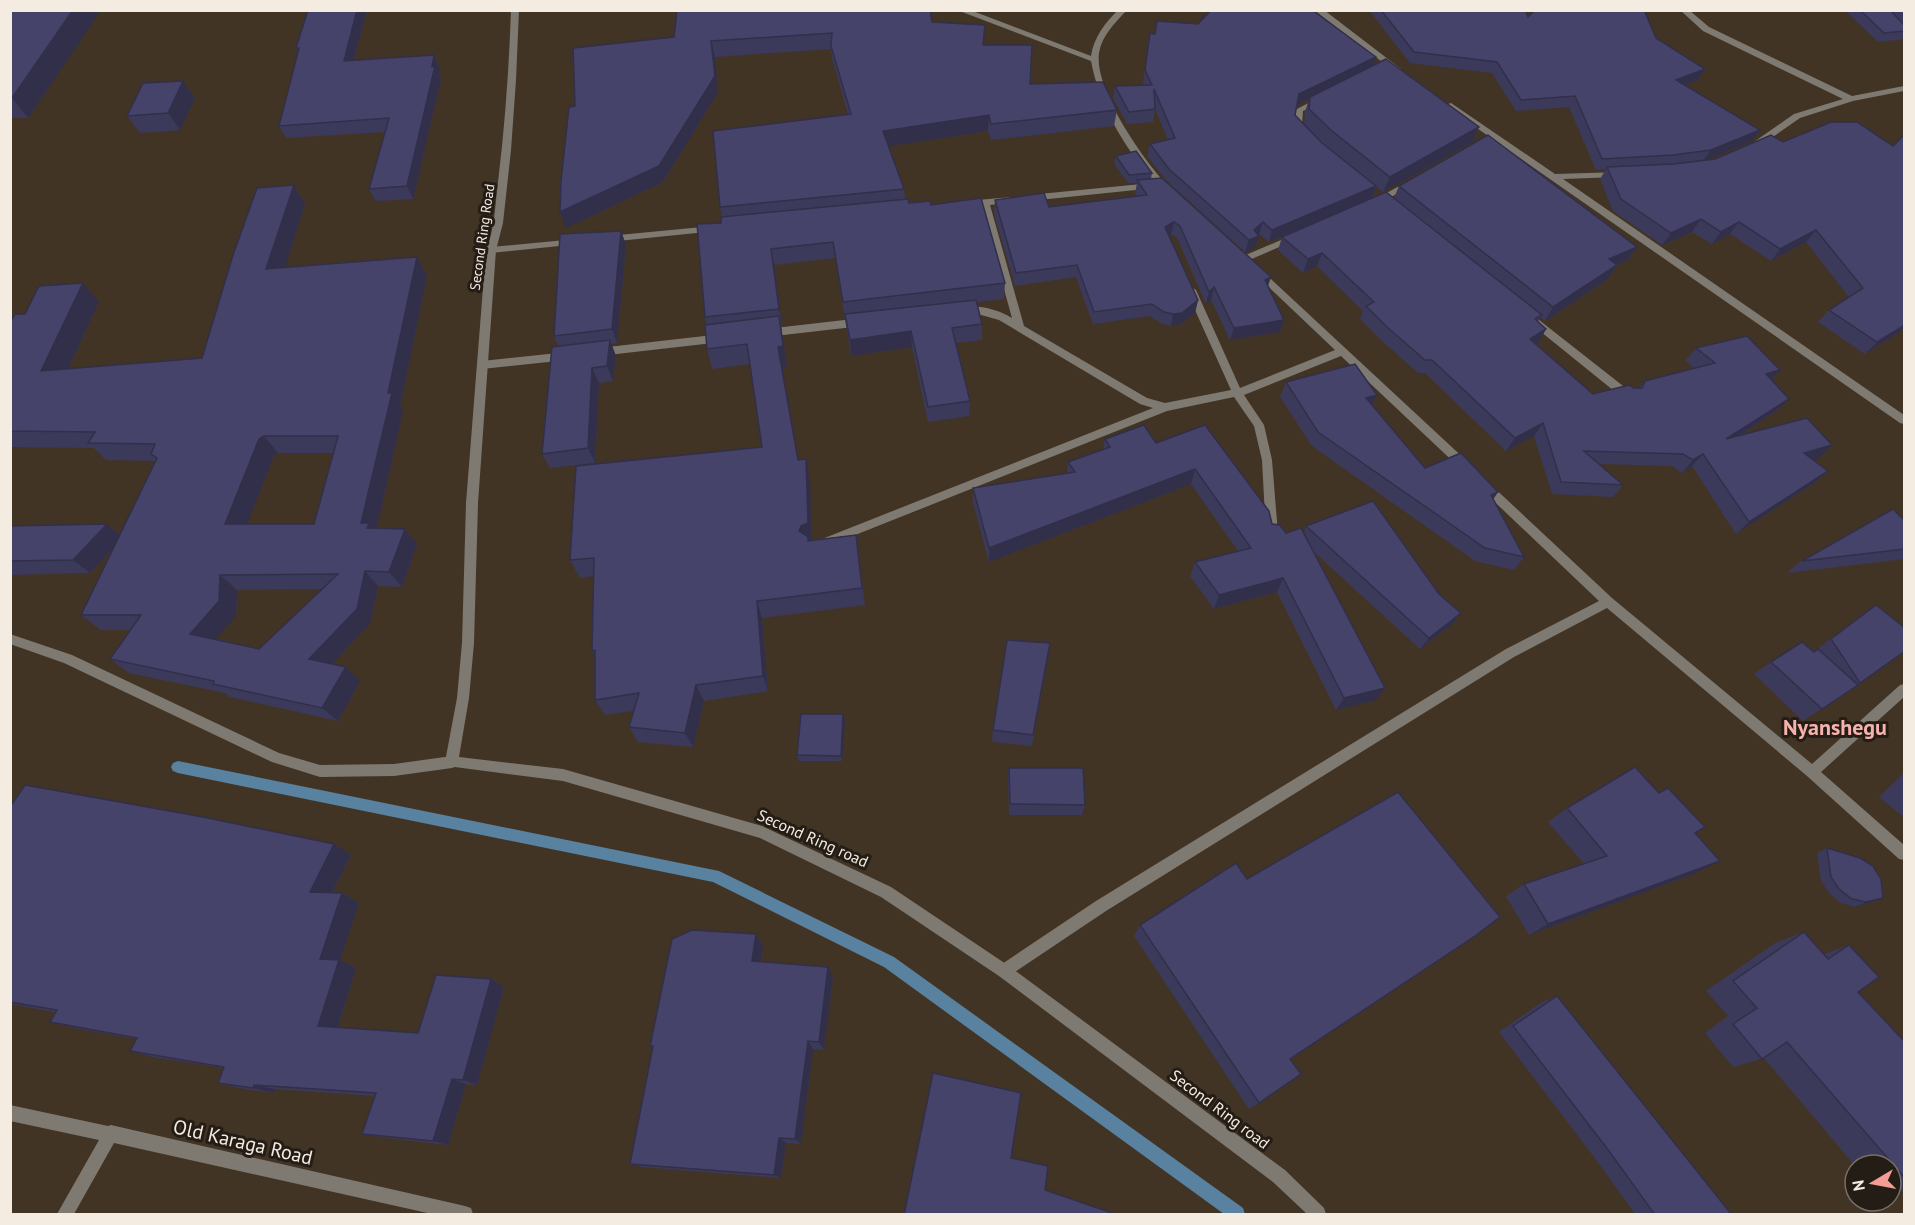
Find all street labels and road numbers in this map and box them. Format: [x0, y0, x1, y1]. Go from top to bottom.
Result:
street label: Second Ring Road [466, 183, 498, 291]
street label: Second Ring road [754, 805, 872, 871]
street label: Second Ring road [1166, 1065, 1274, 1153]
street label: Old Karaga Road [171, 1113, 315, 1171]

